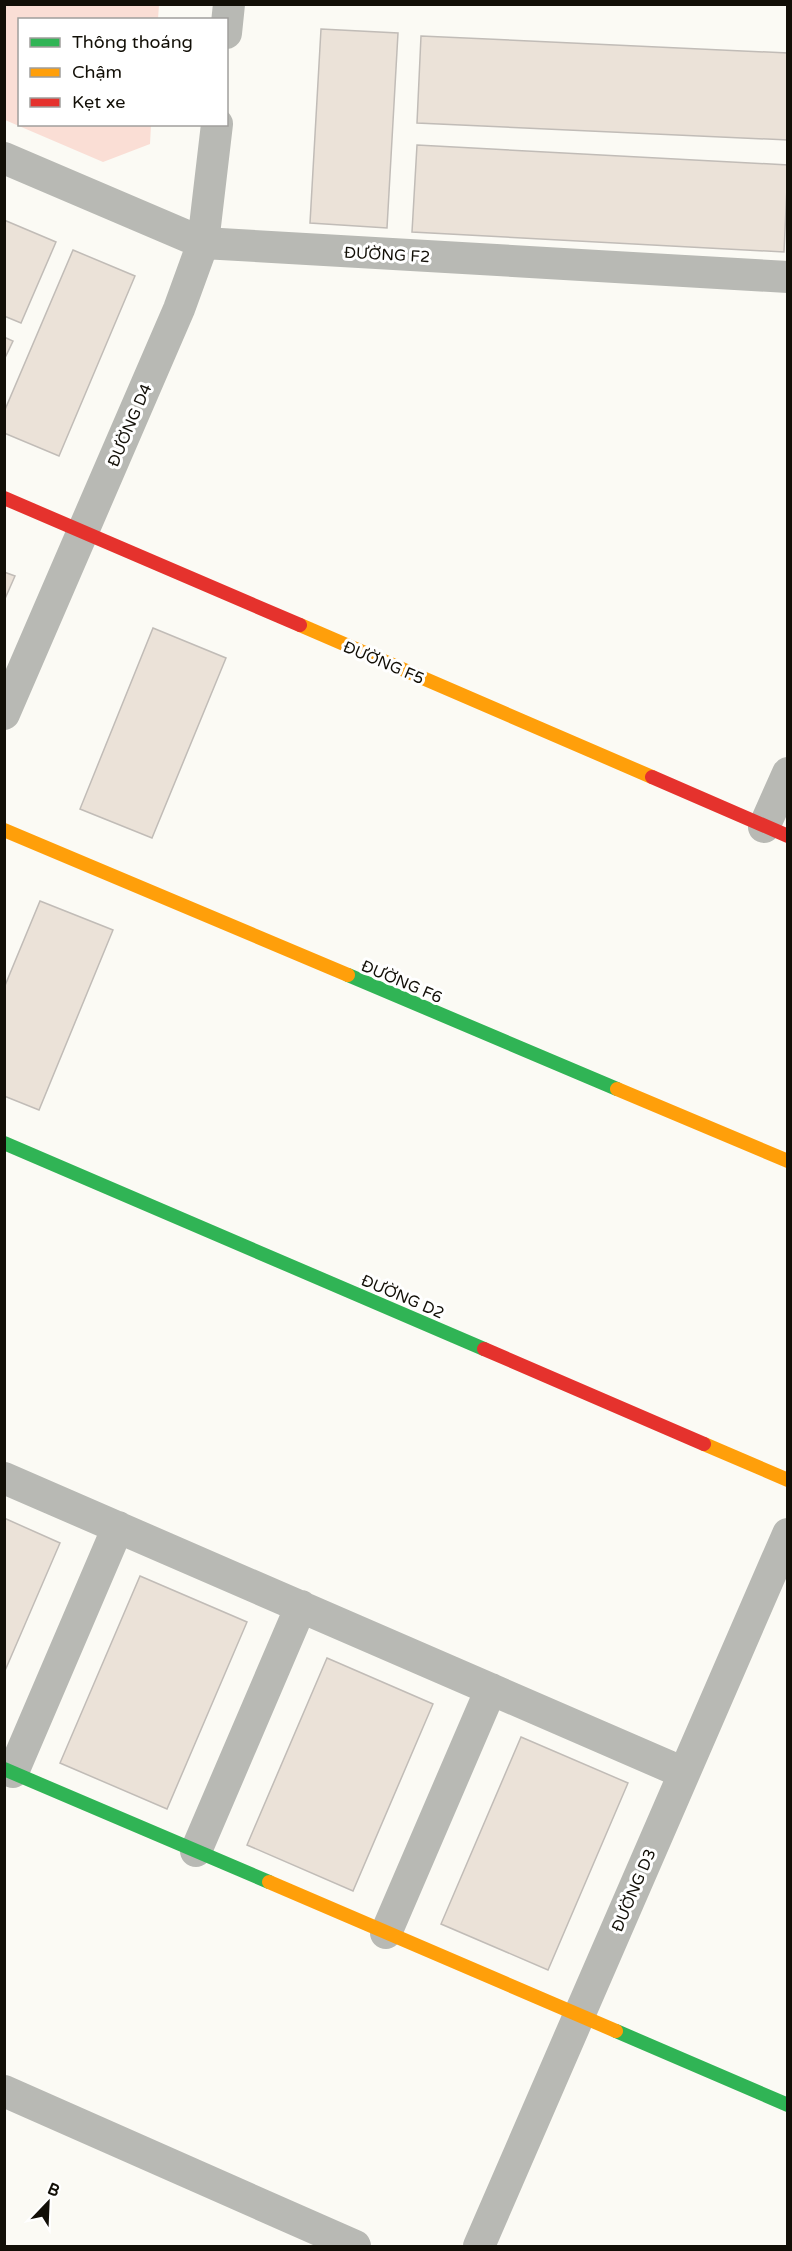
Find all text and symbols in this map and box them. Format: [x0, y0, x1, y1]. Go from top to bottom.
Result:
legend [18, 18, 228, 126]
text: Thông thoáng [72, 31, 193, 53]
text: Chậm [72, 61, 122, 83]
text: Kẹt xe [72, 91, 126, 113]
street label: ĐƯỜNG F2 [343, 243, 431, 267]
street label: ĐƯỜNG D4 [103, 381, 156, 470]
street label: ĐƯỜNG F5 [340, 637, 427, 689]
street label: ĐƯỜNG F6 [358, 956, 445, 1008]
street label: ĐƯỜNG D2 [358, 1270, 447, 1323]
street label: ĐƯỜNG D3 [607, 1846, 660, 1935]
north arrow [18, 2173, 78, 2233]
text: B [44, 2179, 62, 2201]

